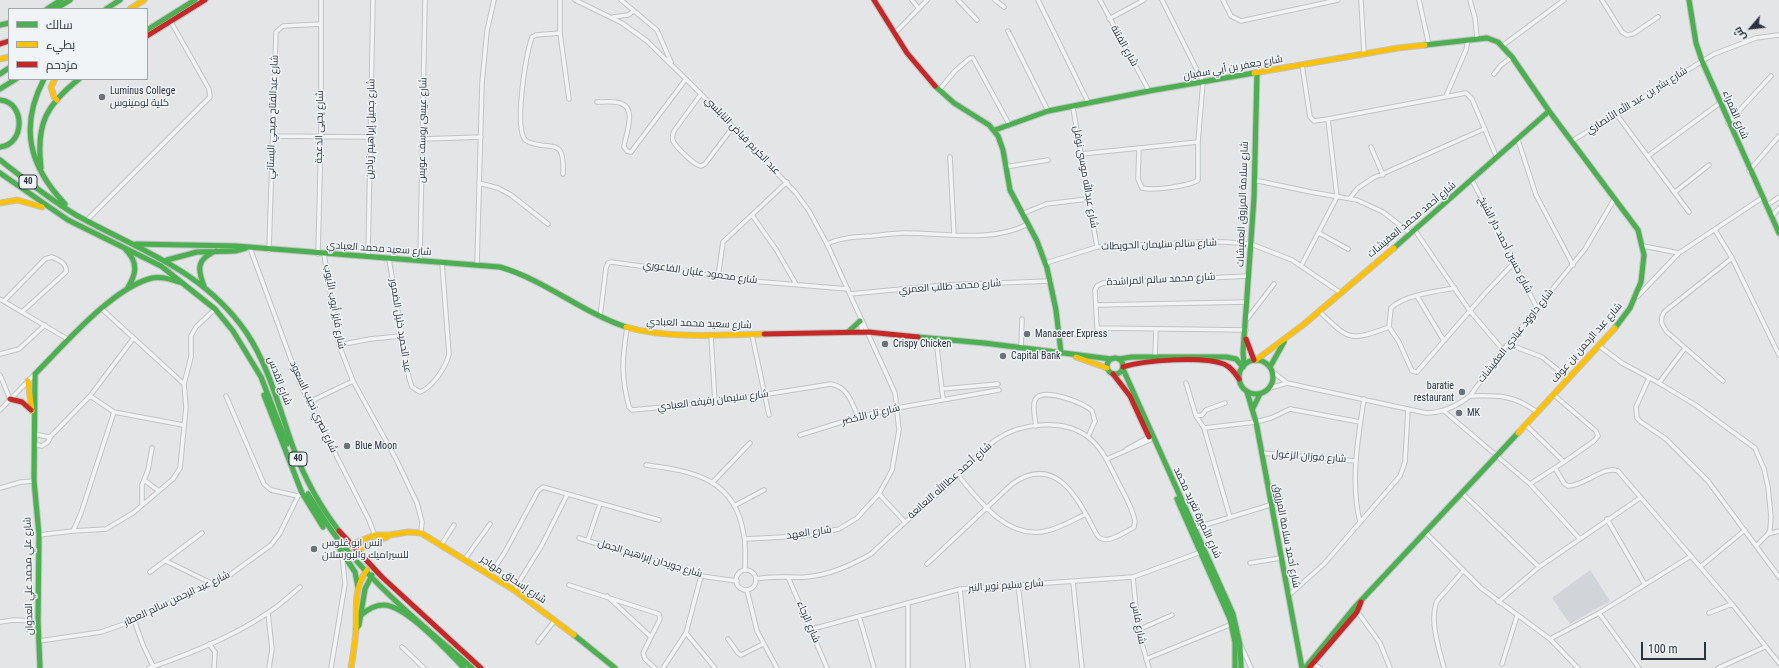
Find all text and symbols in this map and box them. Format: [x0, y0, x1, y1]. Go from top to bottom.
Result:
legend [8, 8, 148, 80]
north arrow [1731, 8, 1771, 48]
text: سالك [46, 18, 73, 32]
street label: شارع الفتنة [1108, 23, 1140, 69]
text: ش [1731, 25, 1749, 43]
text: بطيء [46, 38, 75, 52]
street label: شارع جعفر بن أبي سفيان [1182, 53, 1284, 83]
street label: شارع عبدالفتاح صبحي البستاني [265, 55, 281, 179]
text: مزدحم [46, 58, 78, 72]
street label: شارع بشر بن عبد الله الأنصاري [1584, 65, 1690, 137]
street label: شارع عيسى يوسف عويس [416, 77, 430, 183]
street label: شارع جميل إبراهيم زيادين [364, 79, 378, 179]
place label: Luminus College كلية لومينوس [110, 85, 175, 108]
street label: شارع القمراء [1719, 89, 1751, 141]
street label: شارع يحيى الدعجة [313, 90, 327, 164]
marker: Luminus College كلية لومينوس [97, 92, 107, 102]
street label: عبد الكريم فياض النابلسي [702, 95, 782, 177]
street label: شارع عبدالله موسى نوفل [1070, 125, 1100, 229]
street label: شارع سلامة المرزوق العفيشات [1235, 141, 1251, 267]
road number: 40 [19, 175, 37, 189]
street label: شارع أحمد محمد العفيشات [1365, 179, 1459, 261]
street label: شارع حسين أحمد دار الشيخ [1476, 195, 1534, 295]
street label: شارع سالم سليمان الحويطات [1101, 237, 1217, 253]
street label: شارع سعيد محمد العبادي [326, 239, 432, 259]
street label: شارع محمود عليان الفاعوري [642, 259, 758, 287]
street label: شارع فايز أيوب الأيوب [321, 264, 347, 350]
street label: شارع محمد سالم المراشدة [1106, 271, 1216, 289]
street label: شارع محمد طالب العمري [898, 277, 1002, 297]
street label: عبد الحميد خليل الضمور [387, 278, 413, 374]
street label: شارع داوود عبادي العفيشات [1476, 287, 1556, 385]
street label: شارع عبد الرحمن بن عوف [1549, 301, 1625, 385]
street label: شارع سعيد محمد العبادي [646, 316, 752, 332]
place label: Manaseer Express [1035, 328, 1107, 340]
marker: Manaseer Express [1022, 329, 1032, 339]
place label: Crispy Chicken [893, 338, 951, 350]
marker: Crispy Chicken [880, 339, 890, 349]
place label: Capital Bank [1011, 350, 1061, 362]
marker: Capital Bank [998, 351, 1008, 361]
street label: شارع القدس [264, 355, 294, 407]
street label: شارع نصري نجيب السعود [286, 359, 340, 455]
place label: baratie restaurant [1414, 380, 1454, 404]
marker: baratie restaurant [1457, 387, 1467, 397]
street label: شارع سليمان رفيفه العبادي [657, 388, 769, 414]
street label: شارع تل الأخضر [841, 402, 901, 428]
place label: MK [1467, 407, 1480, 419]
marker: MK [1454, 408, 1464, 418]
place label: Blue Moon [355, 440, 397, 452]
street label: شارع أحمد عطاالله النعانعة [906, 440, 994, 522]
marker: Blue Moon [342, 441, 352, 451]
street label: شارع فوزان الزغول [1271, 448, 1347, 466]
road number: 40 [289, 452, 307, 466]
street label: شارع الأميرة تغريد محمد [1171, 466, 1223, 560]
street label: شارع أحمد سلامة المرزوق [1270, 483, 1302, 589]
street label: شارع علي محمد علي العدوان [22, 517, 36, 635]
street label: شارع العهد [786, 524, 832, 542]
place label: انس ابو غلوس للسيراميك والبورسلان [322, 537, 409, 560]
street label: شارع جويدان إبراهيم الجمل [596, 537, 704, 581]
marker: انس ابو غلوس للسيراميك والبورسلان [309, 544, 319, 554]
street label: شارع إسحاق مهاجر [478, 553, 548, 607]
street label: شارع عبد الرحمن سالم العطار [122, 569, 232, 629]
street label: شارع سليم نوير النبر [968, 577, 1044, 595]
street label: شارع الرجاء [794, 599, 822, 645]
street label: شارع فاس [1128, 601, 1148, 645]
scale bar [1643, 634, 1708, 660]
text: 100 m [1648, 642, 1678, 656]

